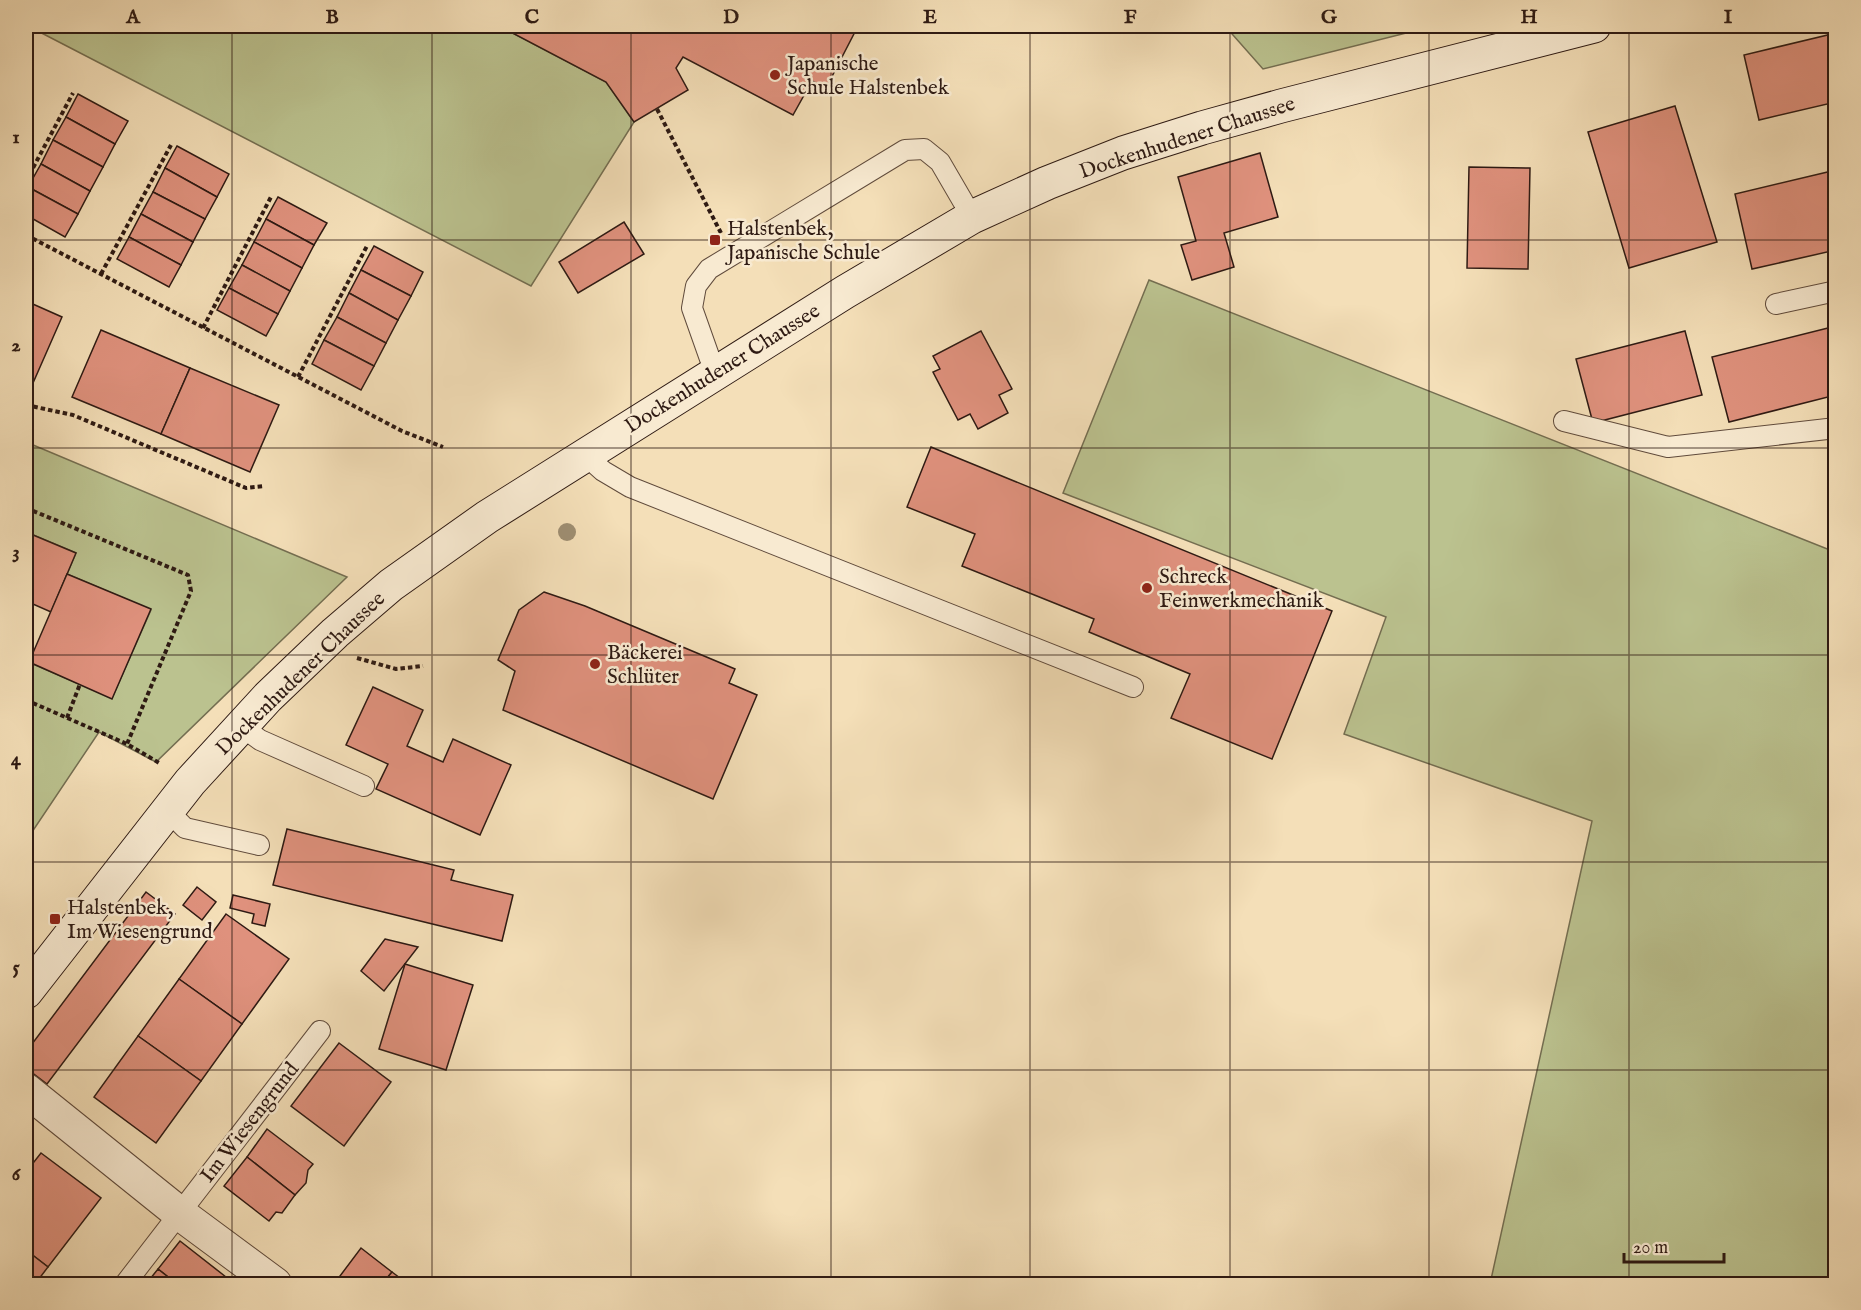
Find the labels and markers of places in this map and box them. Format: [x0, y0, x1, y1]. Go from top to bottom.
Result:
place label: Japanische Schule Halstenbek [785, 51, 950, 102]
marker: Japanische Schule Halstenbek [768, 68, 782, 82]
place label: Halstenbek, Japanische Schule [725, 216, 880, 267]
marker: Halstenbek, Japanische Schule [708, 233, 722, 247]
place label: Schreck Feinwerkmechanik [1159, 564, 1324, 615]
marker: Schreck Feinwerkmechanik [1140, 581, 1154, 595]
place label: Bäckerei Schlüter [607, 640, 683, 691]
marker: Bäckerei Schlüter [588, 657, 602, 671]
place label: Halstenbek, Im Wiesengrund [67, 895, 213, 946]
marker: Halstenbek, Im Wiesengrund [48, 912, 62, 926]

